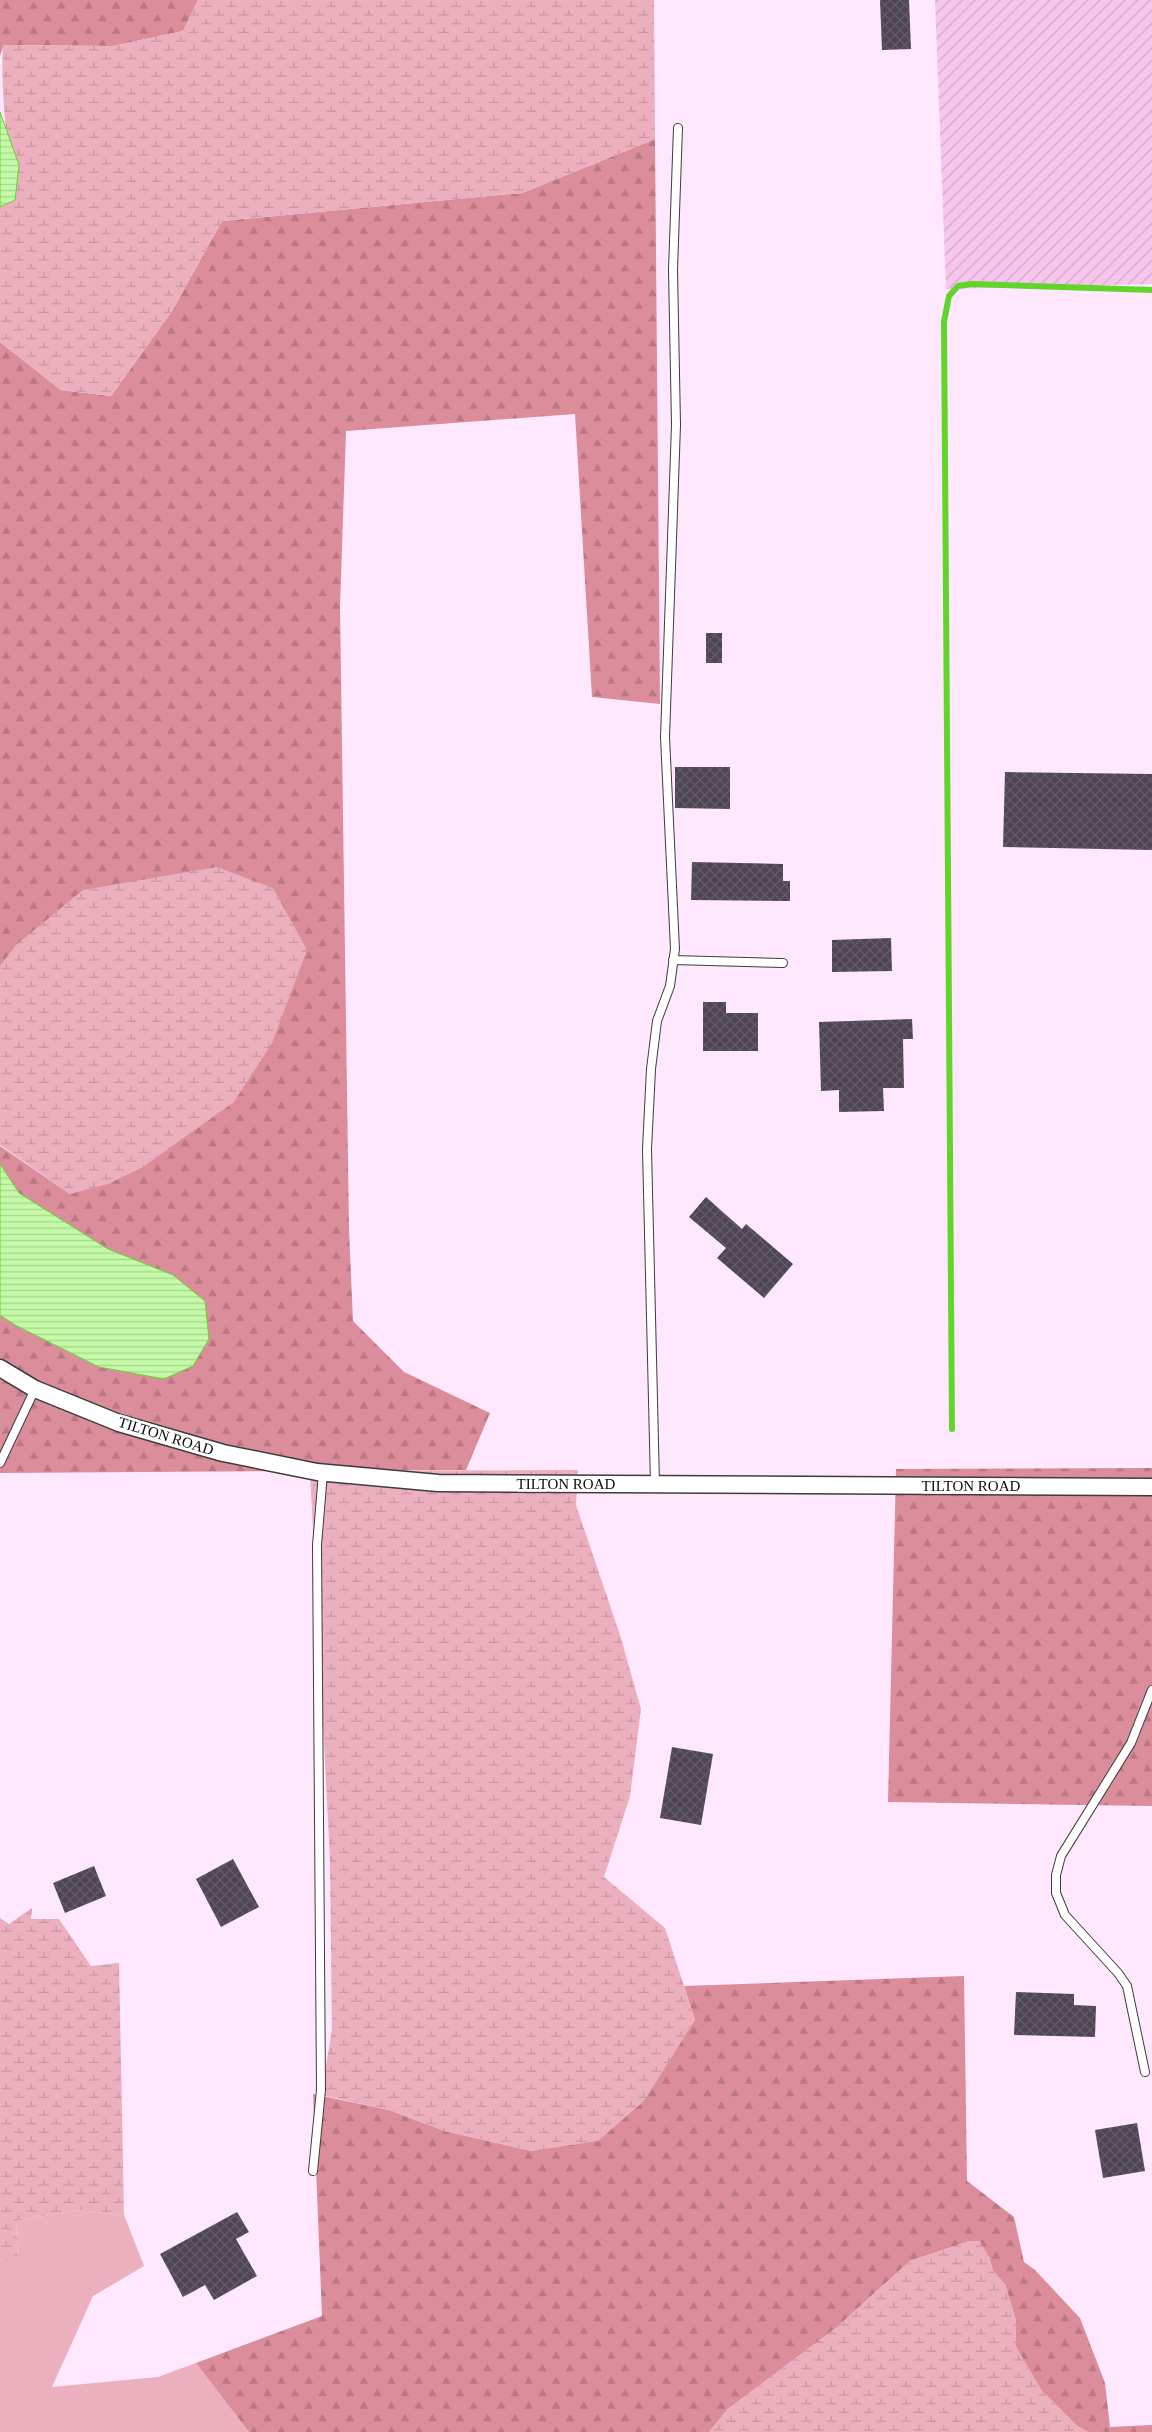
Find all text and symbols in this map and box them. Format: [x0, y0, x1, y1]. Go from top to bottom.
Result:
street label: TILTON ROAD [116, 1414, 216, 1458]
street label: TILTON ROAD [517, 1476, 616, 1492]
street label: TILTON ROAD [922, 1478, 1021, 1494]

